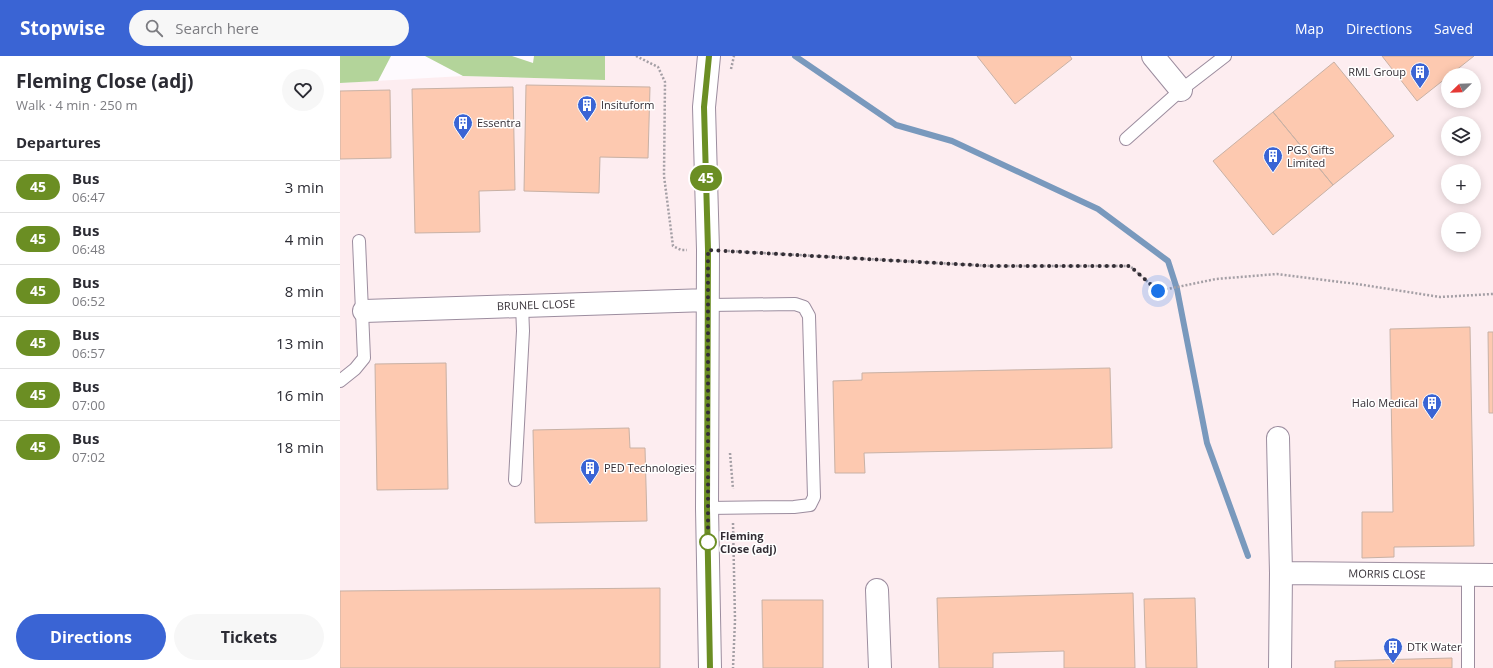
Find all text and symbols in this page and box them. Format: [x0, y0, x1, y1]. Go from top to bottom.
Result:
search box [129, 10, 409, 46]
text: Stopwise [20, 15, 105, 41]
icon: search [143, 17, 165, 39]
text: Search here [175, 18, 259, 38]
text: Map [1295, 19, 1324, 38]
text: Directions [1346, 19, 1412, 38]
text: Saved [1434, 19, 1473, 38]
building icon: RML Group [1409, 61, 1431, 89]
place label: RML Group [1348, 64, 1406, 79]
text: Fleming Close (adj) [16, 68, 194, 94]
north arrow [1441, 68, 1481, 108]
map controls [1441, 68, 1481, 252]
button: heart [282, 69, 324, 111]
building icon: Insituform [576, 94, 598, 122]
text: Walk · 4 min · 250 m [16, 96, 138, 114]
place label: Insituform [601, 97, 655, 112]
building icon: Essentra [452, 112, 474, 140]
place label: Essentra [477, 115, 521, 130]
button: layers [1441, 116, 1481, 156]
text: Departures [16, 132, 101, 152]
place label: PGS Gifts Limited [1287, 142, 1334, 170]
building icon: PGS Gifts Limited [1262, 145, 1284, 173]
button: + [1441, 164, 1481, 204]
line badge: 45 [688, 165, 724, 191]
text: Bus [72, 168, 99, 188]
text: 45 [698, 168, 714, 187]
text: 45 [30, 177, 46, 196]
text: 3 min [285, 177, 324, 197]
text: 06:47 [72, 188, 105, 206]
button: − [1441, 212, 1481, 252]
text: Bus [72, 220, 99, 240]
text: 45 [30, 229, 46, 248]
text: 4 min [285, 229, 324, 249]
text: 06:48 [72, 240, 105, 258]
text: Bus [72, 272, 99, 292]
text: 45 [30, 281, 46, 300]
text: 8 min [285, 281, 324, 301]
your location [1148, 281, 1168, 301]
text: 06:52 [72, 292, 105, 310]
street label: BRUNEL CLOSE [497, 296, 575, 313]
text: Bus [72, 324, 99, 344]
text: 45 [30, 333, 46, 352]
text: 13 min [276, 333, 324, 353]
text: 06:57 [72, 344, 105, 362]
text: Bus [72, 376, 99, 396]
text: 45 [30, 385, 46, 404]
text: 16 min [276, 385, 324, 405]
building icon: Halo Medical [1421, 392, 1443, 420]
place label: Halo Medical [1352, 395, 1418, 410]
text: 07:00 [72, 396, 105, 414]
text: Bus [72, 428, 99, 448]
text: 45 [30, 437, 46, 456]
text: 18 min [276, 437, 324, 457]
text: 07:02 [72, 448, 105, 466]
building icon: PED Technologies [579, 457, 601, 485]
place label: PED Technologies [604, 460, 695, 475]
place label: Fleming Close (adj) [720, 528, 777, 556]
marker: Fleming Close (adj) [699, 533, 717, 551]
street label: MORRIS CLOSE [1348, 565, 1426, 582]
button: Directions [16, 614, 166, 660]
button: Tickets [174, 614, 324, 660]
building icon: DTK Water [1382, 636, 1404, 664]
place label: DTK Water [1407, 639, 1462, 654]

